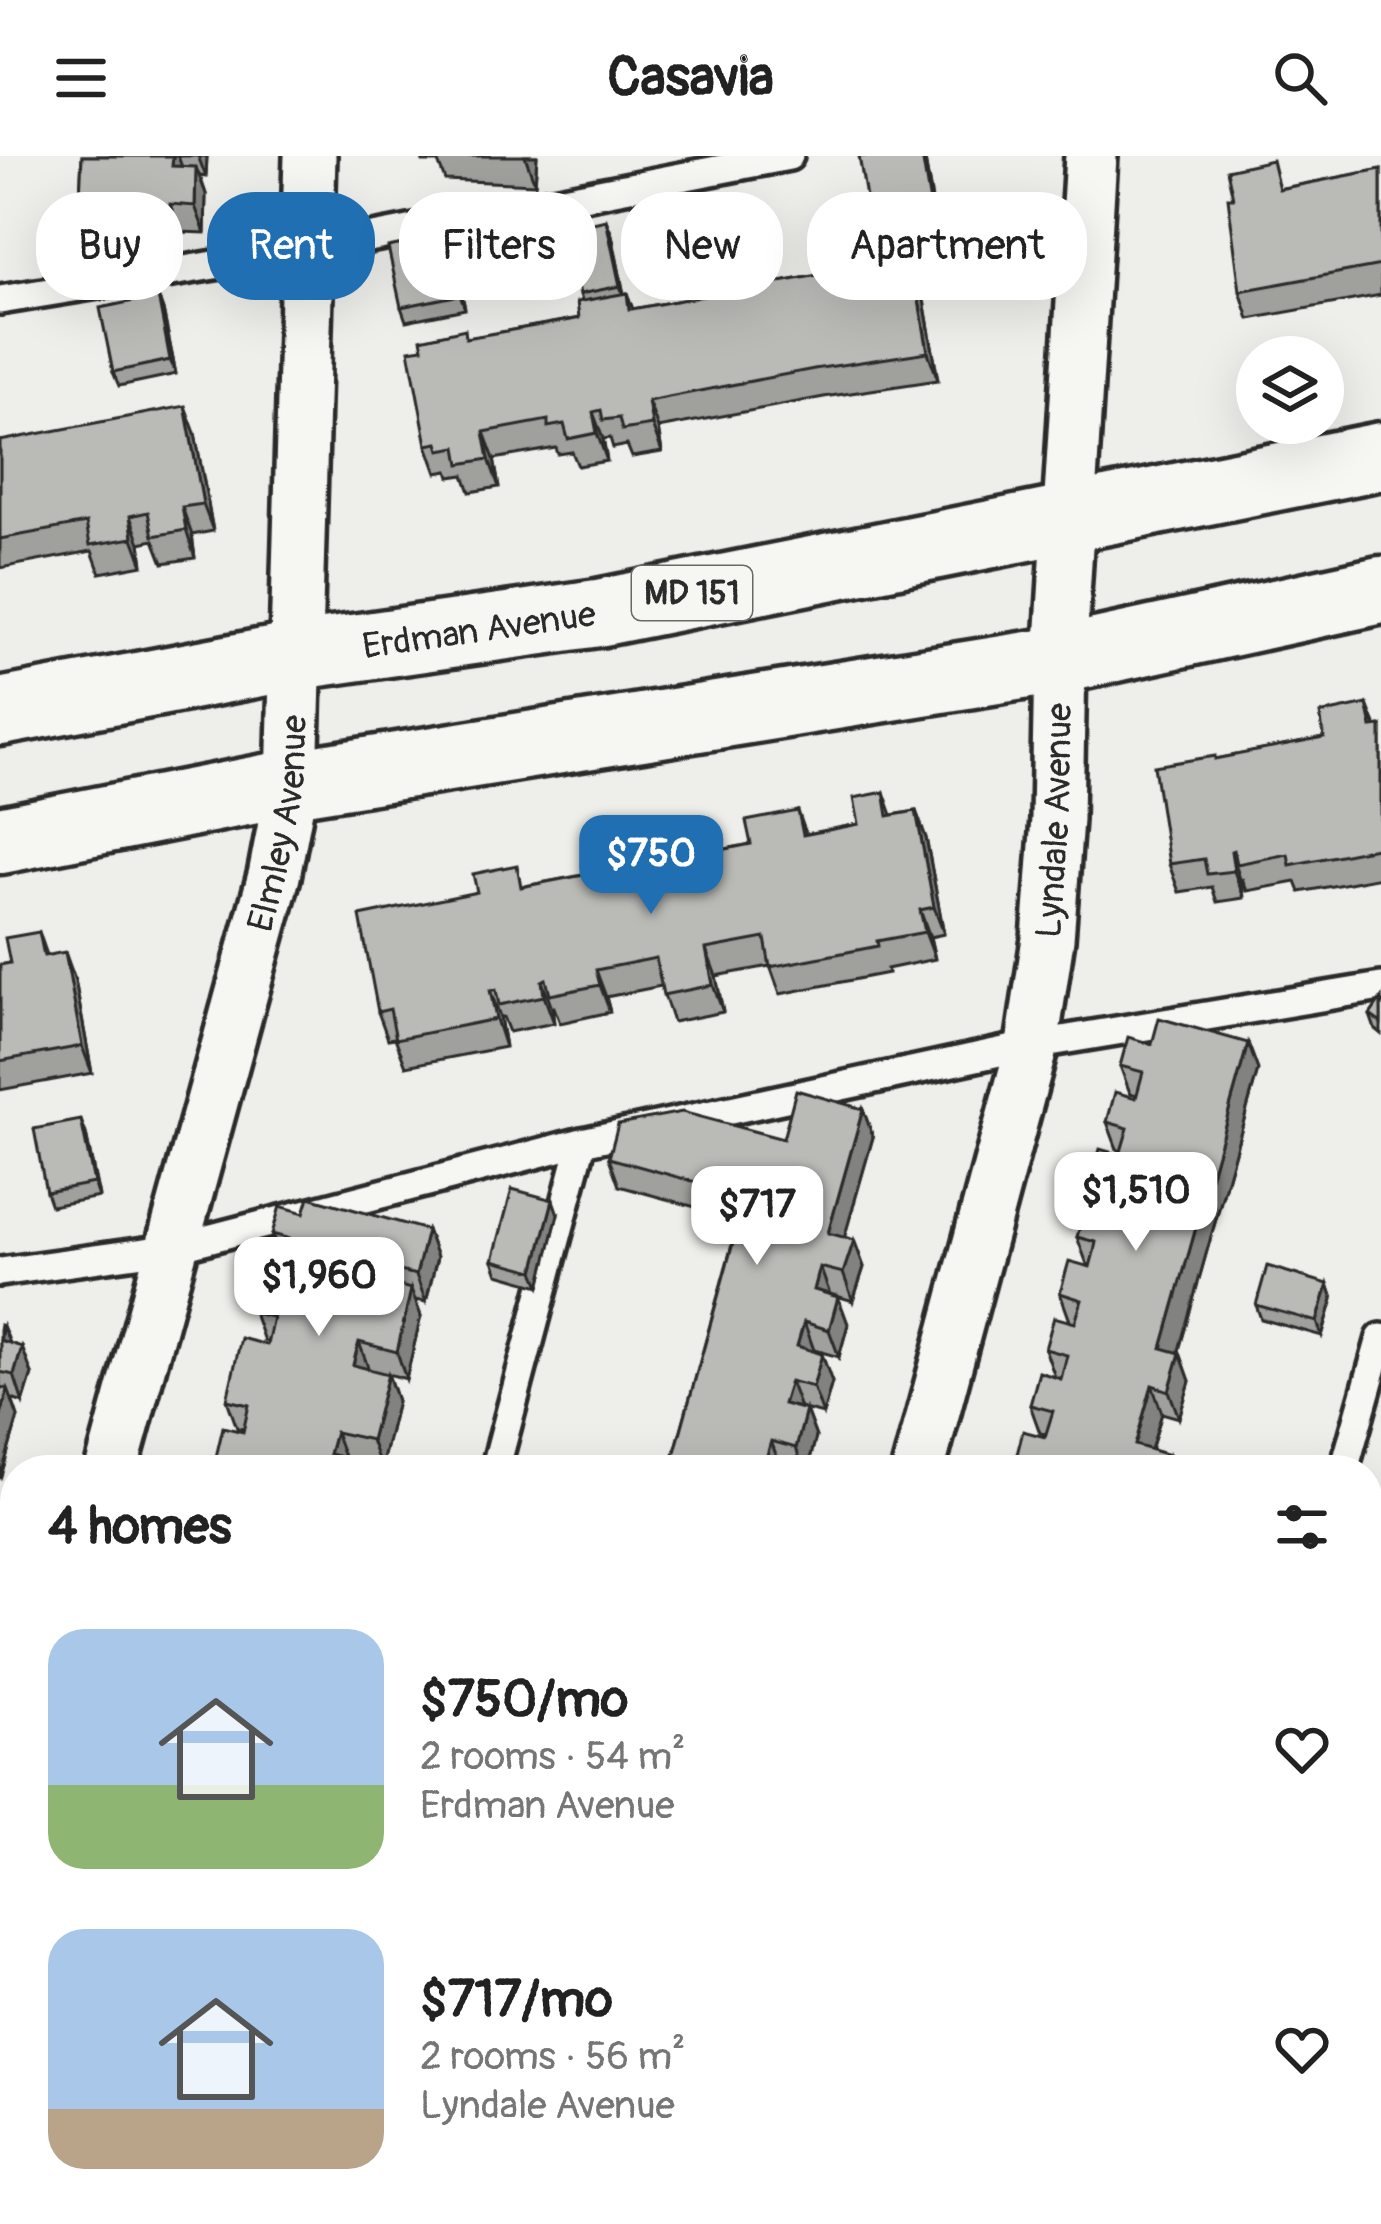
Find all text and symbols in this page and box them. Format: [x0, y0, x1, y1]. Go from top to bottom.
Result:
text: Casavia [607, 44, 774, 112]
icon: menu [48, 45, 114, 111]
icon: search [1267, 45, 1333, 111]
chip: Buy [36, 192, 183, 300]
chip: Rent [207, 192, 375, 300]
chip: Filters [399, 192, 597, 300]
chip: New [621, 192, 783, 300]
chip: Apartment [807, 192, 1087, 300]
map controls [1236, 336, 1344, 444]
button: layers [1236, 336, 1344, 444]
road number: MD 151 [632, 566, 752, 620]
street label: Erdman Avenue [359, 591, 599, 669]
street label: Lyndale Avenue [1026, 702, 1082, 940]
street label: Elmley Avenue [237, 714, 316, 937]
pin: $750 [580, 815, 722, 917]
text: $750 [606, 829, 696, 878]
pin: $1,510 [1038, 1152, 1234, 1254]
pin: $717 [686, 1166, 828, 1268]
text: $1,510 [1081, 1166, 1191, 1215]
text: $717 [718, 1180, 796, 1229]
pin: $1,960 [221, 1237, 417, 1339]
text: $1,960 [261, 1251, 377, 1300]
icon: filters [1269, 1494, 1335, 1560]
text: 4 homes [48, 1495, 232, 1559]
text: $750/mo [420, 1668, 628, 1732]
icon: home [144, 1677, 288, 1821]
icon: heart [1269, 1716, 1335, 1782]
text: 2 rooms · 54 m² [420, 1732, 685, 1781]
text: Erdman Avenue [420, 1781, 675, 1830]
text: $717/mo [420, 1968, 613, 2032]
icon: home [144, 1977, 288, 2121]
icon: heart [1269, 2016, 1335, 2082]
text: 2 rooms · 56 m² [420, 2032, 685, 2081]
text: Lyndale Avenue [420, 2081, 675, 2130]

